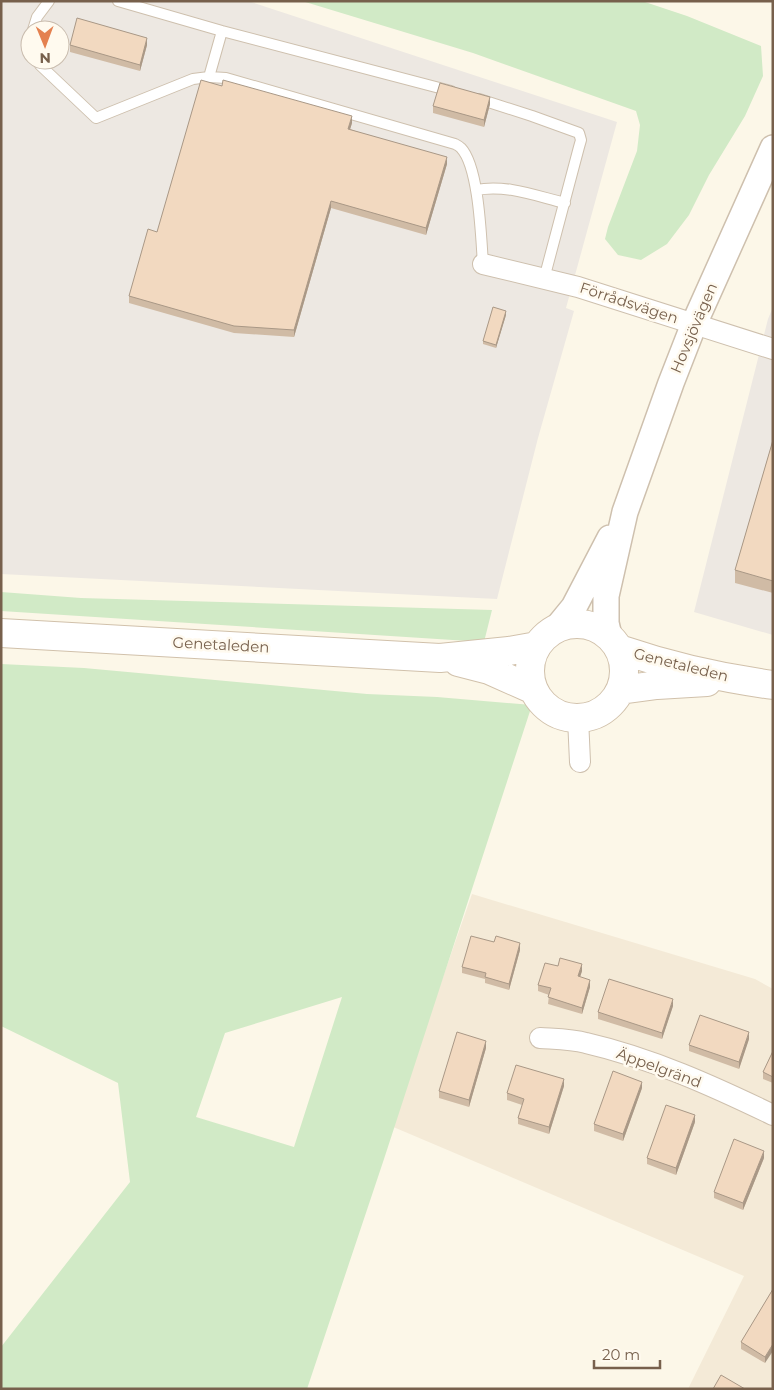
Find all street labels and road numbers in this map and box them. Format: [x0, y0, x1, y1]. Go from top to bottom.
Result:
street label: Förrådsvägen [578, 278, 681, 327]
street label: Hovsjövägen [666, 280, 721, 376]
street label: Genetaleden [172, 632, 270, 657]
street label: Genetaleden [632, 644, 730, 685]
street label: Äppelgränd [614, 1043, 704, 1092]

